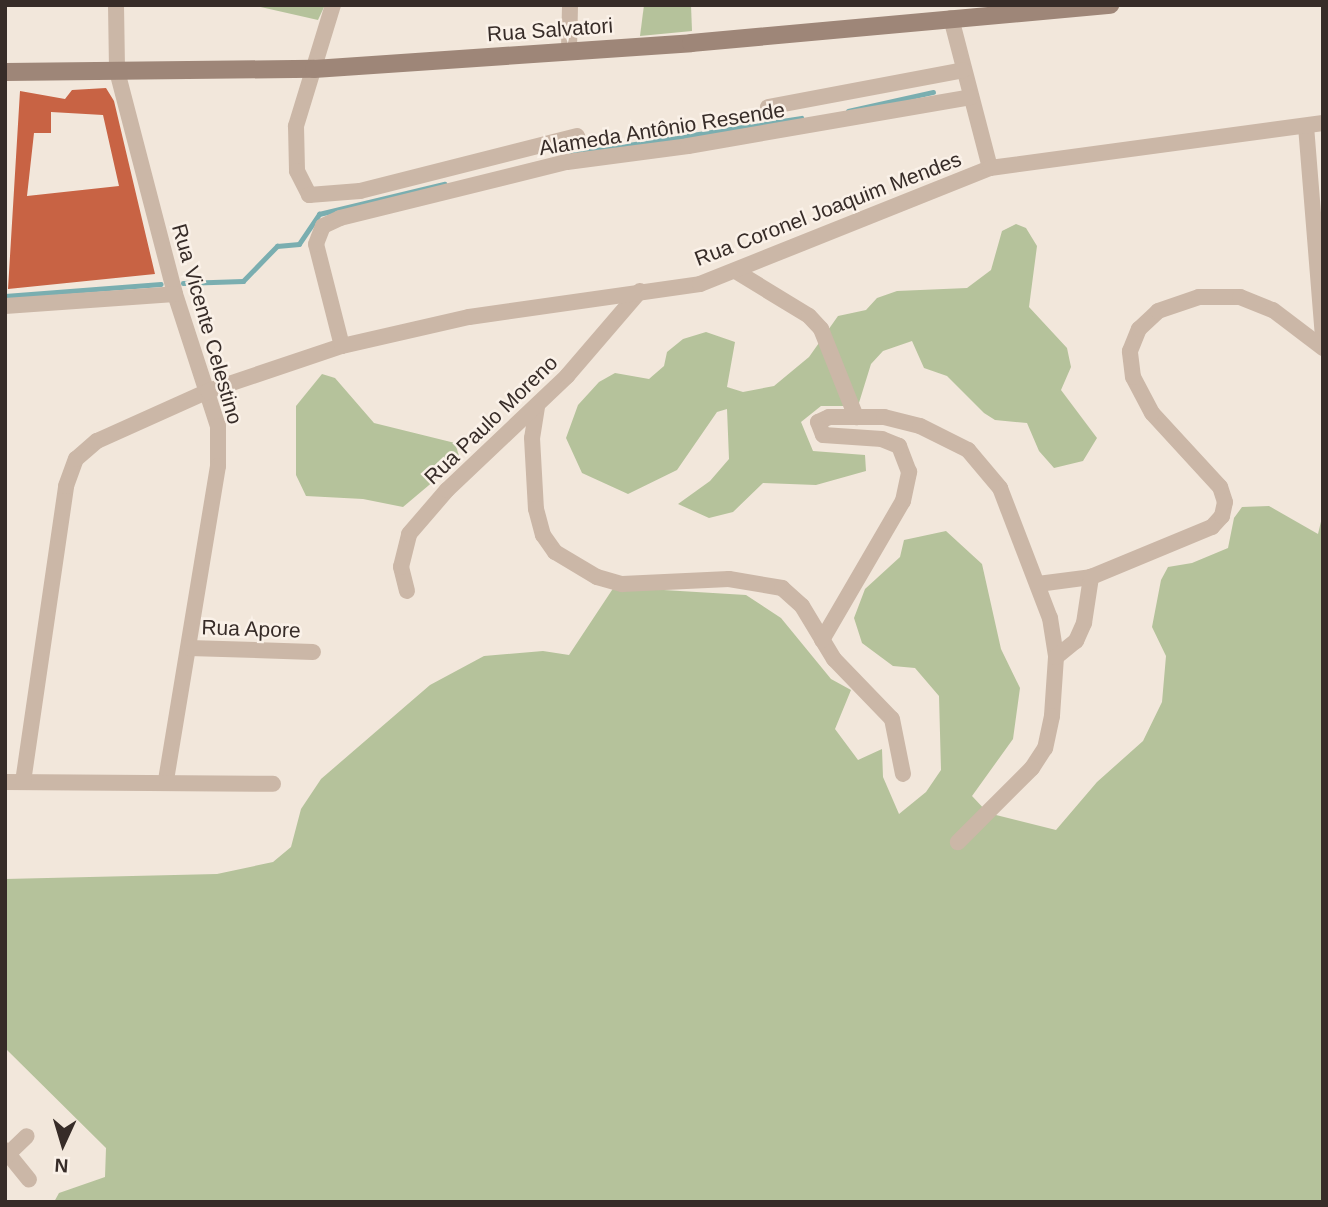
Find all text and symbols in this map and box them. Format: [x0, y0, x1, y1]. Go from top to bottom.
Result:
street label: Rua Salvatori [486, 13, 614, 47]
street label: Alameda Antônio Resende [537, 97, 787, 161]
street label: Rua Coronel Joaquim Mendes [691, 146, 965, 272]
street label: Rua Vicente Celestino [166, 221, 248, 427]
street label: Rua Paulo Moreno [419, 350, 563, 490]
street label: Rua Apore [200, 615, 302, 643]
north arrow [28, 1109, 98, 1179]
text: N [54, 1154, 69, 1176]

